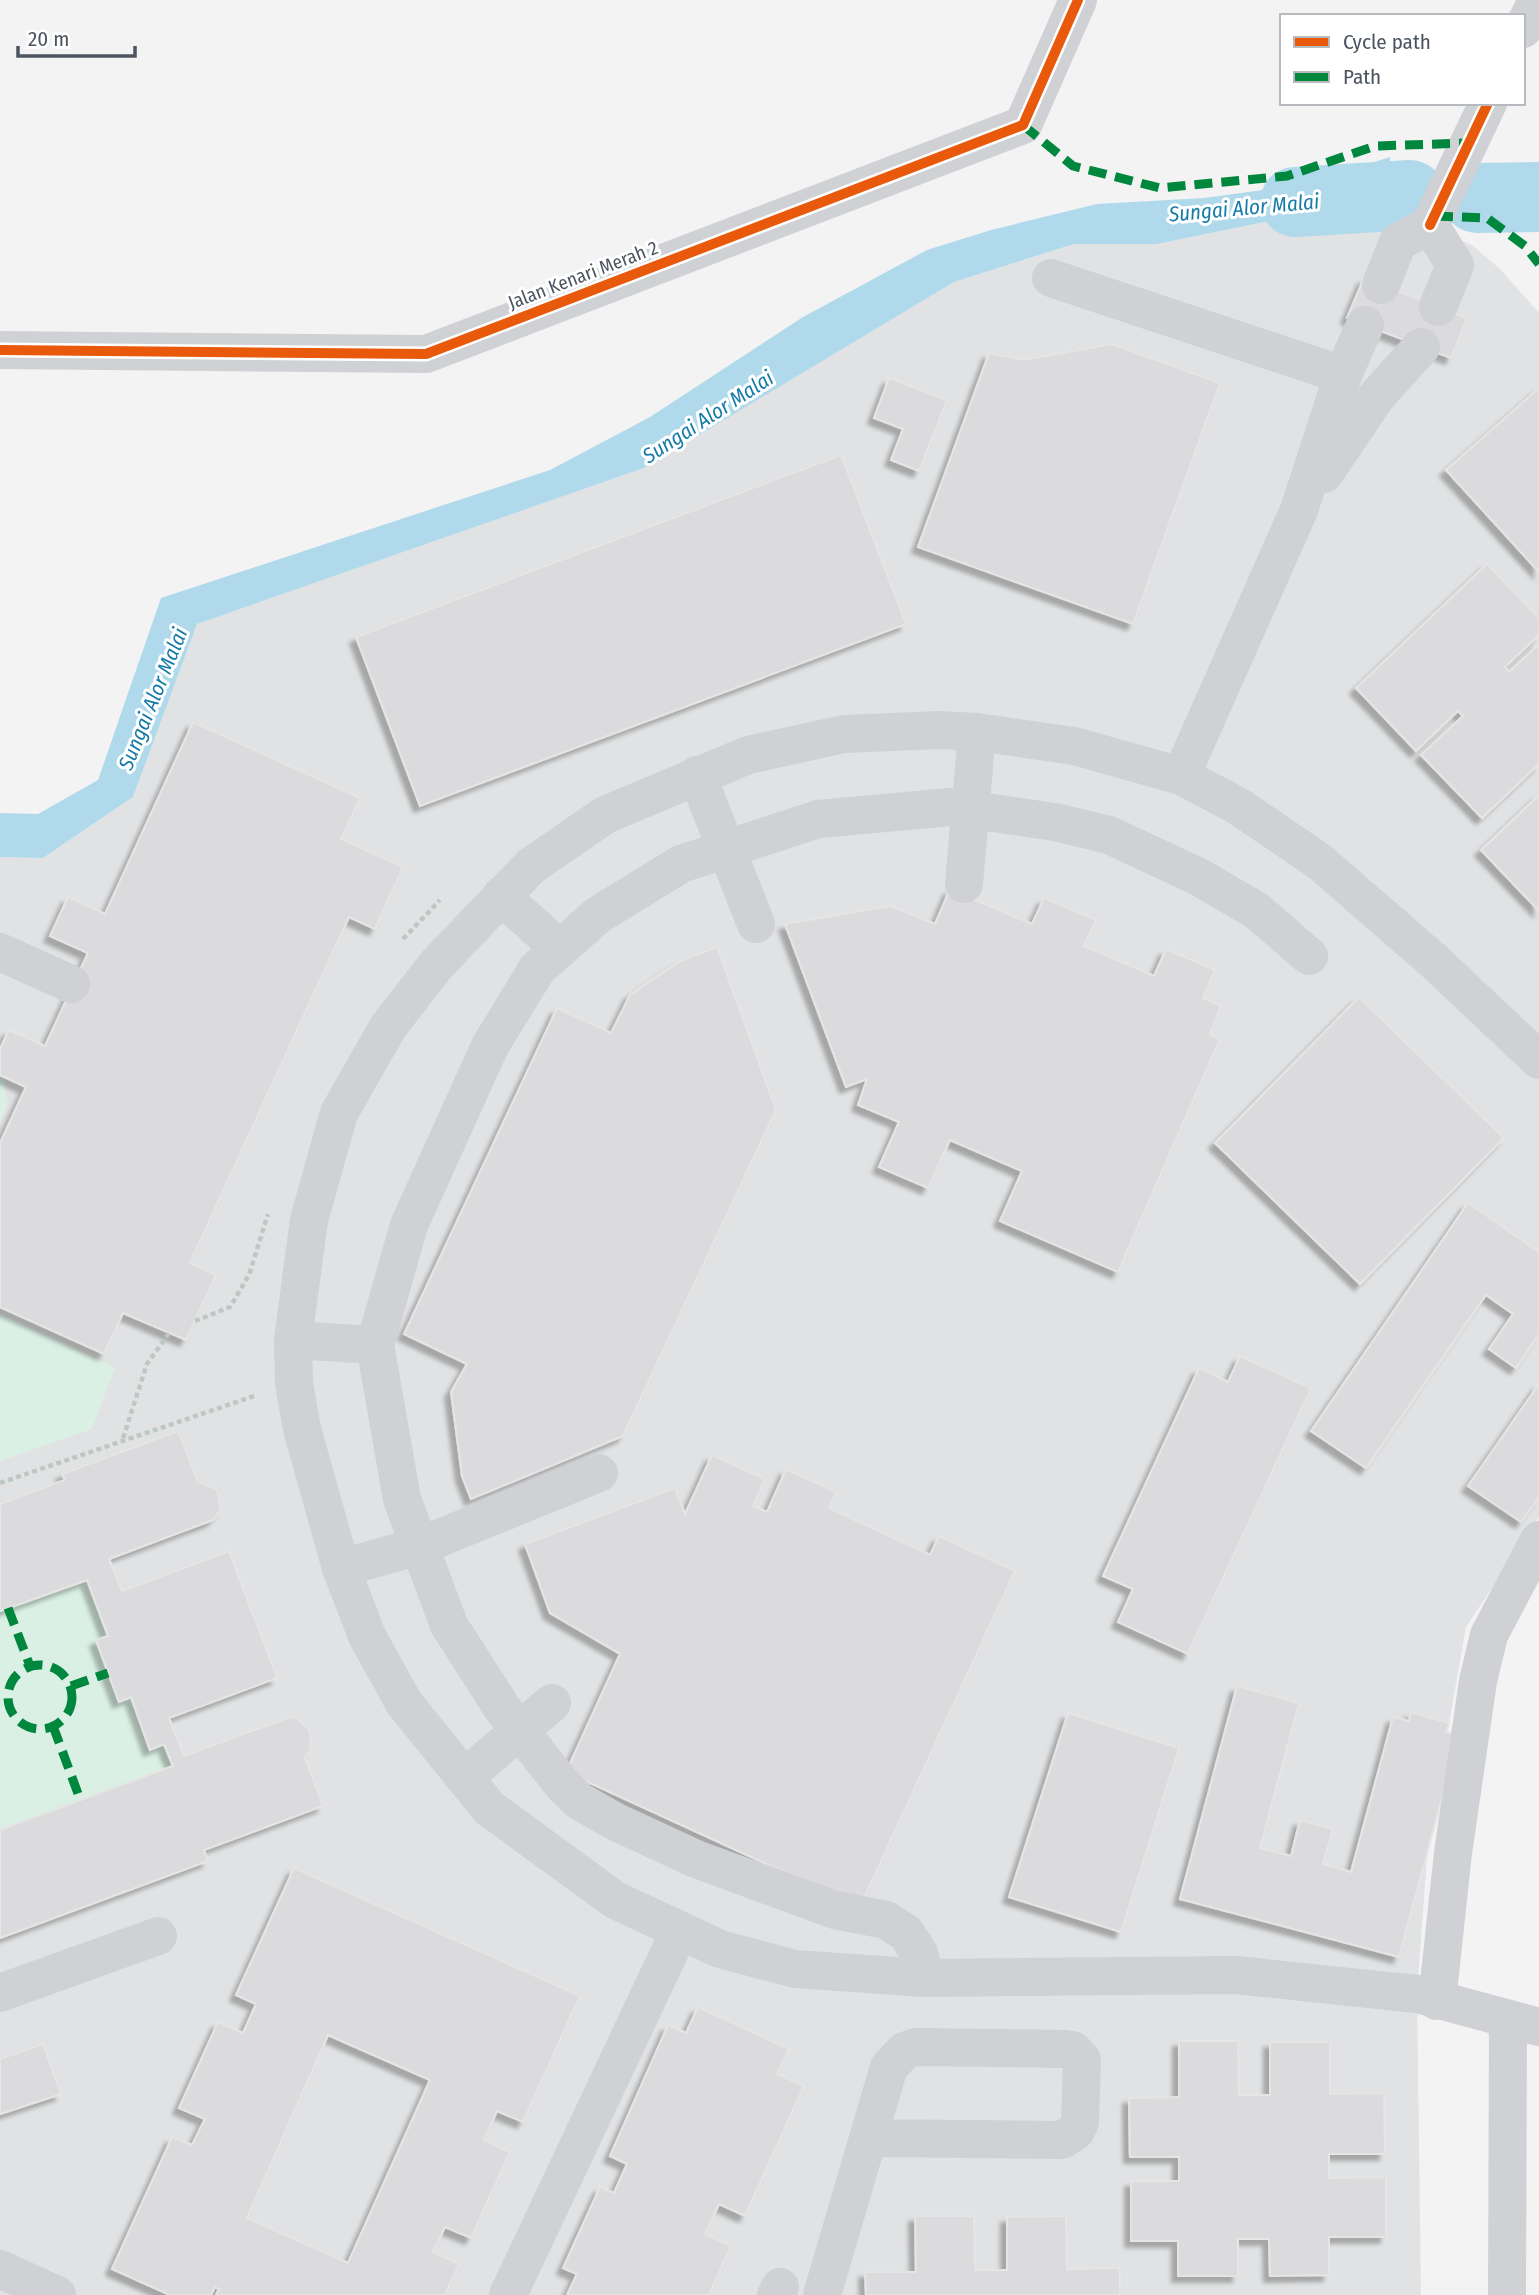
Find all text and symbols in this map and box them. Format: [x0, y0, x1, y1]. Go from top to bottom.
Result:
scale bar [18, 14, 135, 58]
legend [1280, 14, 1525, 105]
text: 20 m [28, 26, 69, 52]
text: Cycle path [1343, 29, 1431, 55]
text: Path [1343, 64, 1381, 90]
water label: Sungai Alor Malai [1167, 188, 1321, 228]
street label: Jalan Kenari Merah 2 [505, 236, 661, 314]
water label: Sungai Alor Malai [637, 365, 779, 470]
water label: Sungai Alor Malai [112, 624, 194, 775]

